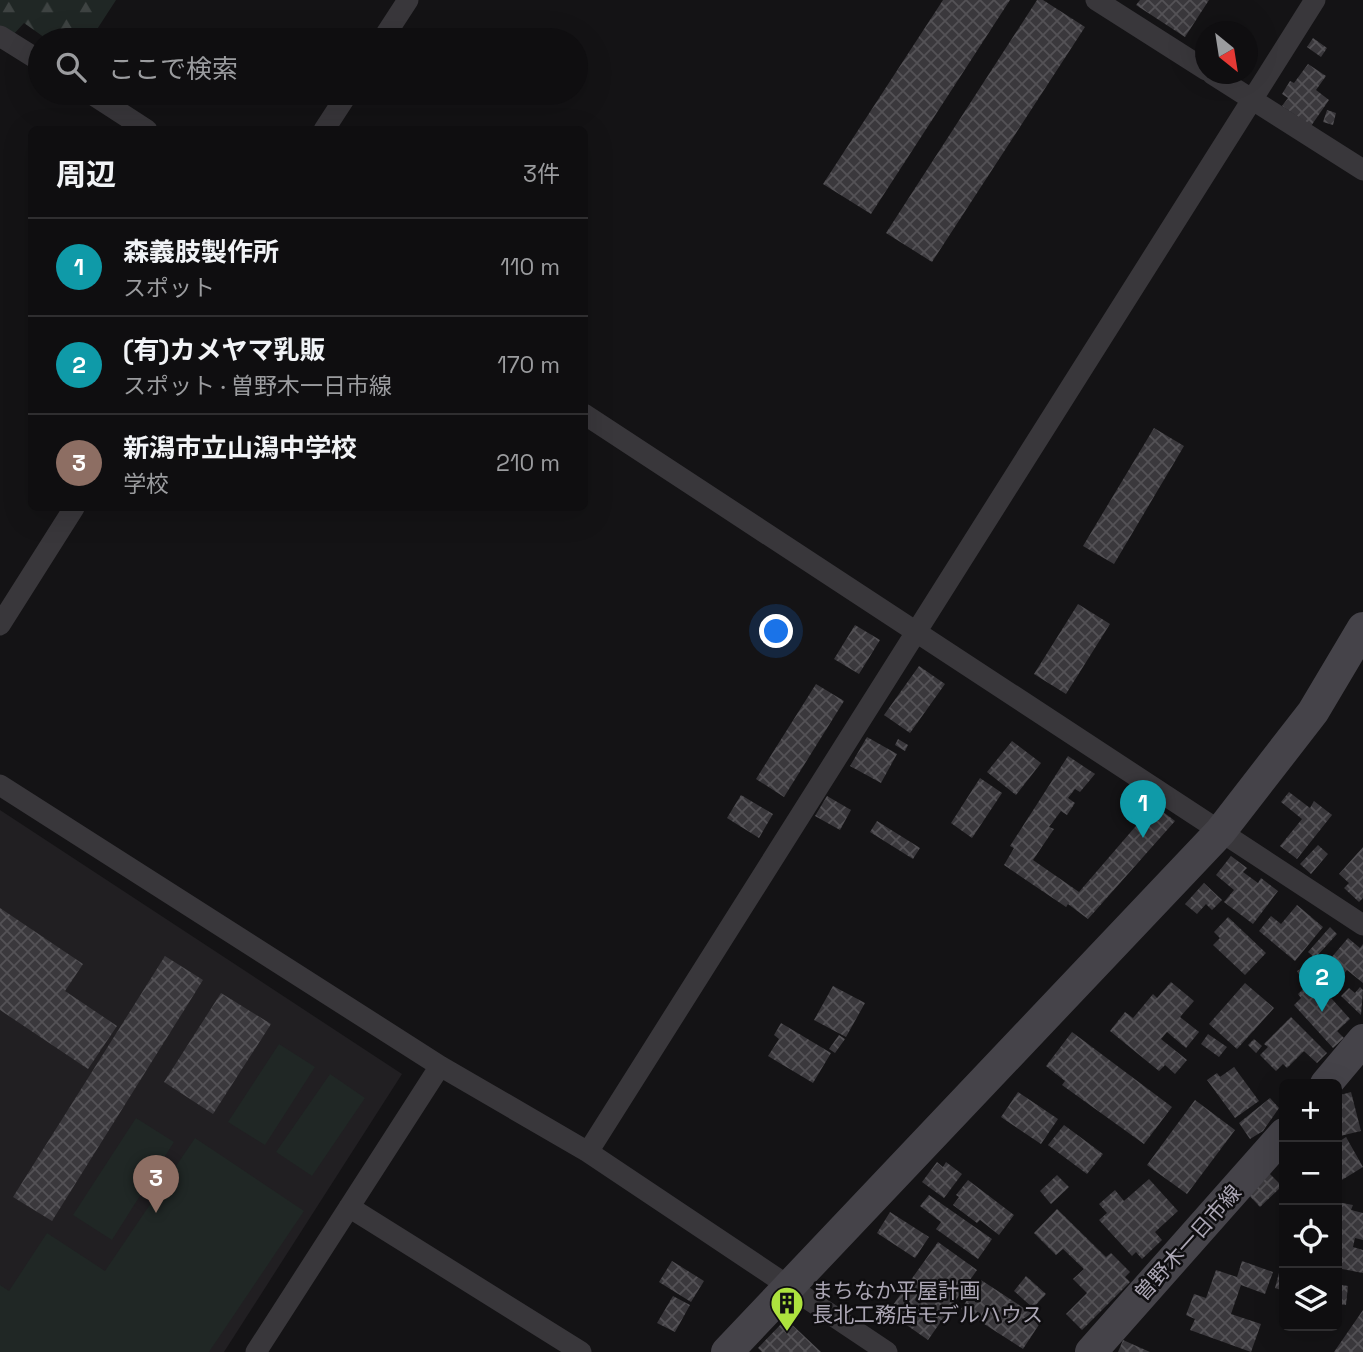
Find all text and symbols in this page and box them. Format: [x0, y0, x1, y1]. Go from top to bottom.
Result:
north arrow [1195, 21, 1258, 84]
search box [28, 28, 588, 105]
icon: search [52, 48, 90, 86]
text: ここで検索 [108, 52, 238, 86]
text: 周辺 [56, 155, 116, 194]
text: 3件 [523, 159, 560, 189]
text: 森義肢製作所 [123, 235, 279, 269]
text: 1 [74, 252, 84, 282]
text: 110 m [500, 252, 560, 282]
text: スポット [123, 273, 215, 303]
text: (有)カメヤマ乳販 [123, 333, 326, 367]
text: 2 [72, 350, 86, 380]
text: 170 m [497, 350, 560, 380]
text: スポット · 曽野木一日市線 [123, 371, 392, 401]
text: 新潟市立山潟中学校 [123, 431, 357, 465]
text: 3 [72, 448, 86, 478]
text: 210 m [496, 448, 560, 478]
text: 学校 [123, 469, 169, 499]
your location [759, 614, 793, 648]
pin: 1 [1120, 780, 1166, 838]
pin: 2 [1299, 954, 1345, 1012]
map controls [1279, 1079, 1342, 1331]
button: + [1279, 1079, 1342, 1142]
button: − [1279, 1142, 1342, 1205]
pin: 3 [133, 1155, 179, 1213]
street label: 曽野木一日市線 [1128, 1179, 1247, 1306]
button: locate [1279, 1205, 1342, 1268]
button: layers [1279, 1268, 1342, 1331]
place label: まちなか平屋計画 長北工務店モデルハウス [812, 1277, 1043, 1328]
building icon: まちなか平屋計画 長北工務店モデルハウス [768, 1284, 806, 1333]

